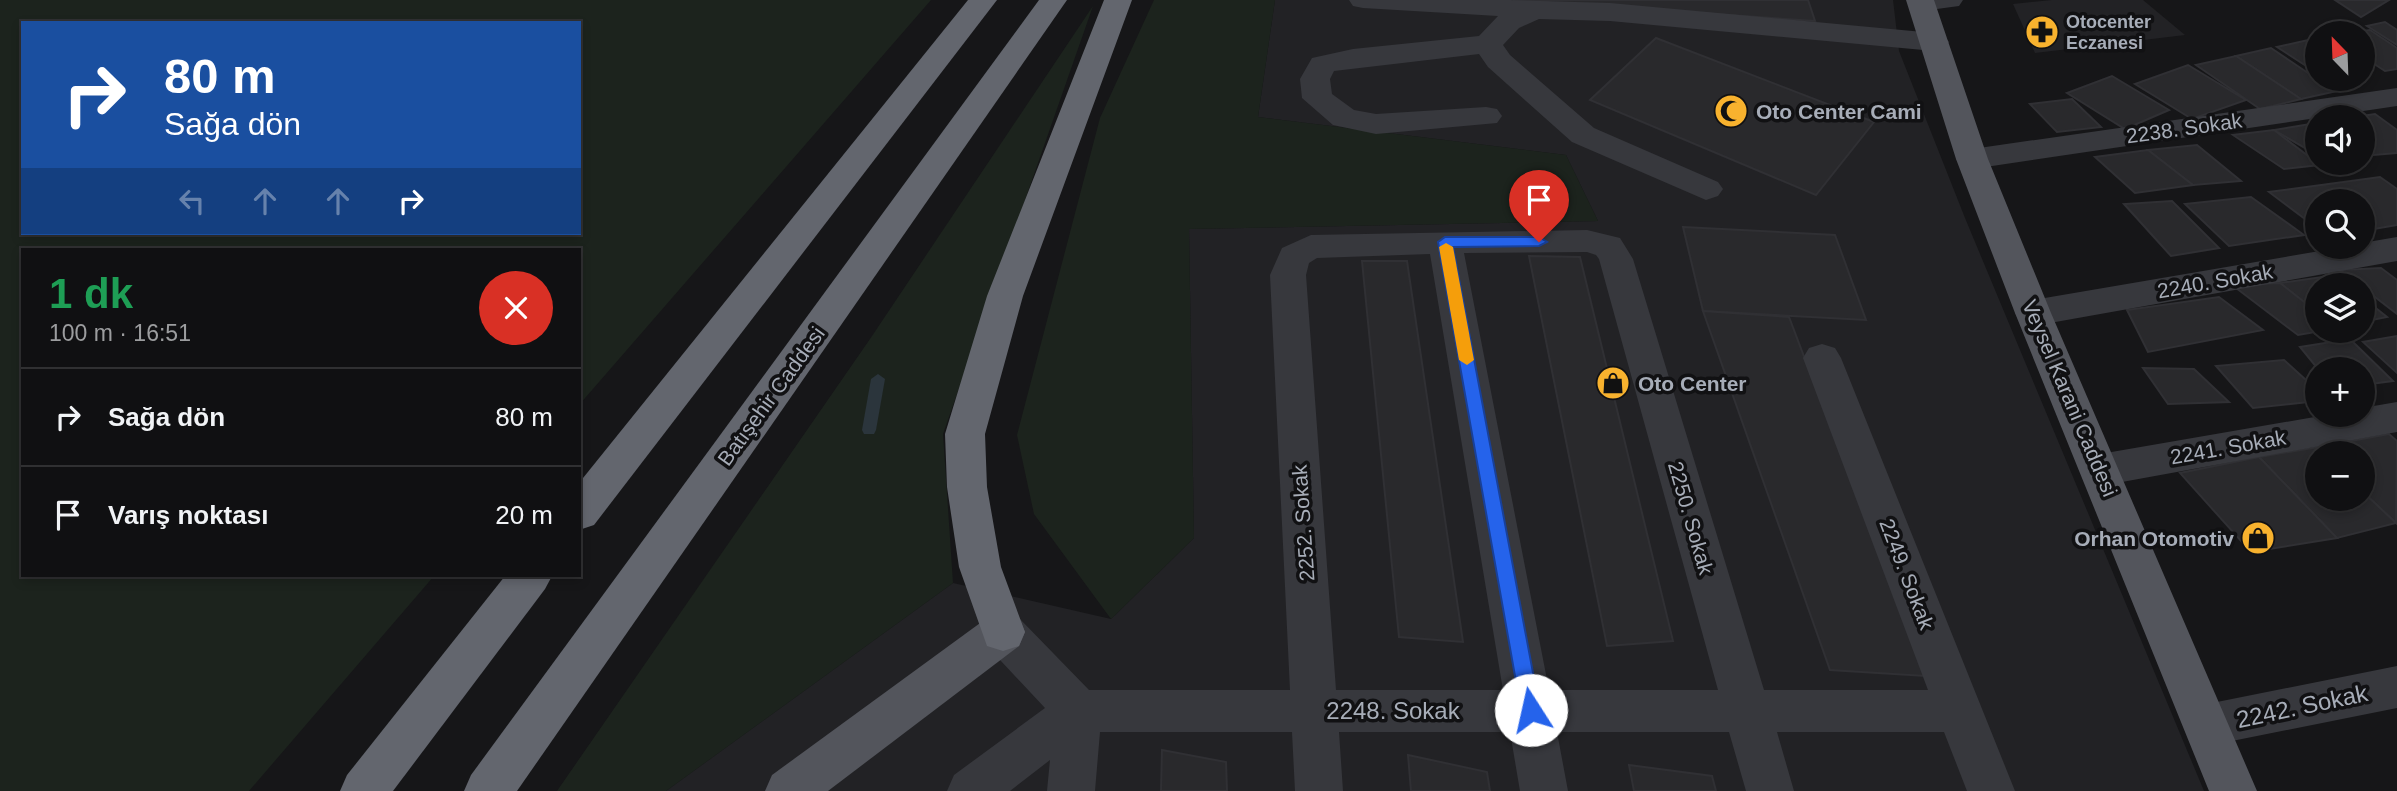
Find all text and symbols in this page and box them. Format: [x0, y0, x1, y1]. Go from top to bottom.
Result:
place label: Otocenter Eczanesi [2066, 12, 2151, 53]
pharmacy icon: Otocenter Eczanesi [2023, 13, 2061, 51]
north arrow [2305, 21, 2375, 91]
map controls [2305, 21, 2375, 511]
icon: right [49, 49, 140, 140]
text: 80 m [164, 49, 276, 103]
mosque icon: Oto Center Cami [1712, 92, 1750, 130]
place label: Oto Center Cami [1756, 100, 1922, 123]
button: sound [2305, 105, 2375, 175]
text: Sağa dön [164, 106, 301, 142]
street label: 2238. Sokak [2125, 108, 2244, 148]
pin [1509, 170, 1569, 242]
icon: arrive [1520, 181, 1558, 219]
icon: left [173, 182, 211, 220]
icon: ahead [246, 182, 284, 220]
icon: ahead [319, 182, 357, 220]
icon: right [392, 182, 430, 220]
button: search [2305, 189, 2375, 259]
street label: 2240. Sokak [2156, 259, 2275, 302]
text: 1 dk [49, 270, 133, 317]
button: close [479, 271, 553, 345]
button: layers [2305, 273, 2375, 343]
street label: Veysel Karani Caddesi [2018, 296, 2122, 500]
text: 100 m · 16:51 [49, 320, 191, 346]
street label: Batışehir Caddesi [713, 322, 829, 470]
button: + [2305, 357, 2375, 427]
shop icon: Oto Center [1594, 364, 1632, 402]
place label: Oto Center [1638, 372, 1747, 395]
icon: right [49, 398, 87, 436]
text: Sağa dön [108, 402, 225, 432]
text: 80 m [495, 402, 553, 432]
street label: 2241. Sokak [2169, 425, 2288, 468]
button: − [2305, 441, 2375, 511]
street label: 2250. Sokak [1664, 459, 1718, 578]
street label: 2252. Sokak [1287, 463, 1319, 582]
icon: arrive [49, 496, 87, 534]
text: Varış noktası [108, 500, 268, 530]
text: 20 m [495, 500, 553, 530]
street label: 2249. Sokak [1875, 515, 1939, 633]
shop icon: Orhan Otomotiv [2239, 519, 2277, 557]
place label: Orhan Otomotiv [2074, 527, 2234, 550]
position arrow [1494, 673, 1568, 747]
street label: 2242. Sokak [2234, 679, 2371, 733]
street label: 2248. Sokak [1326, 697, 1461, 724]

